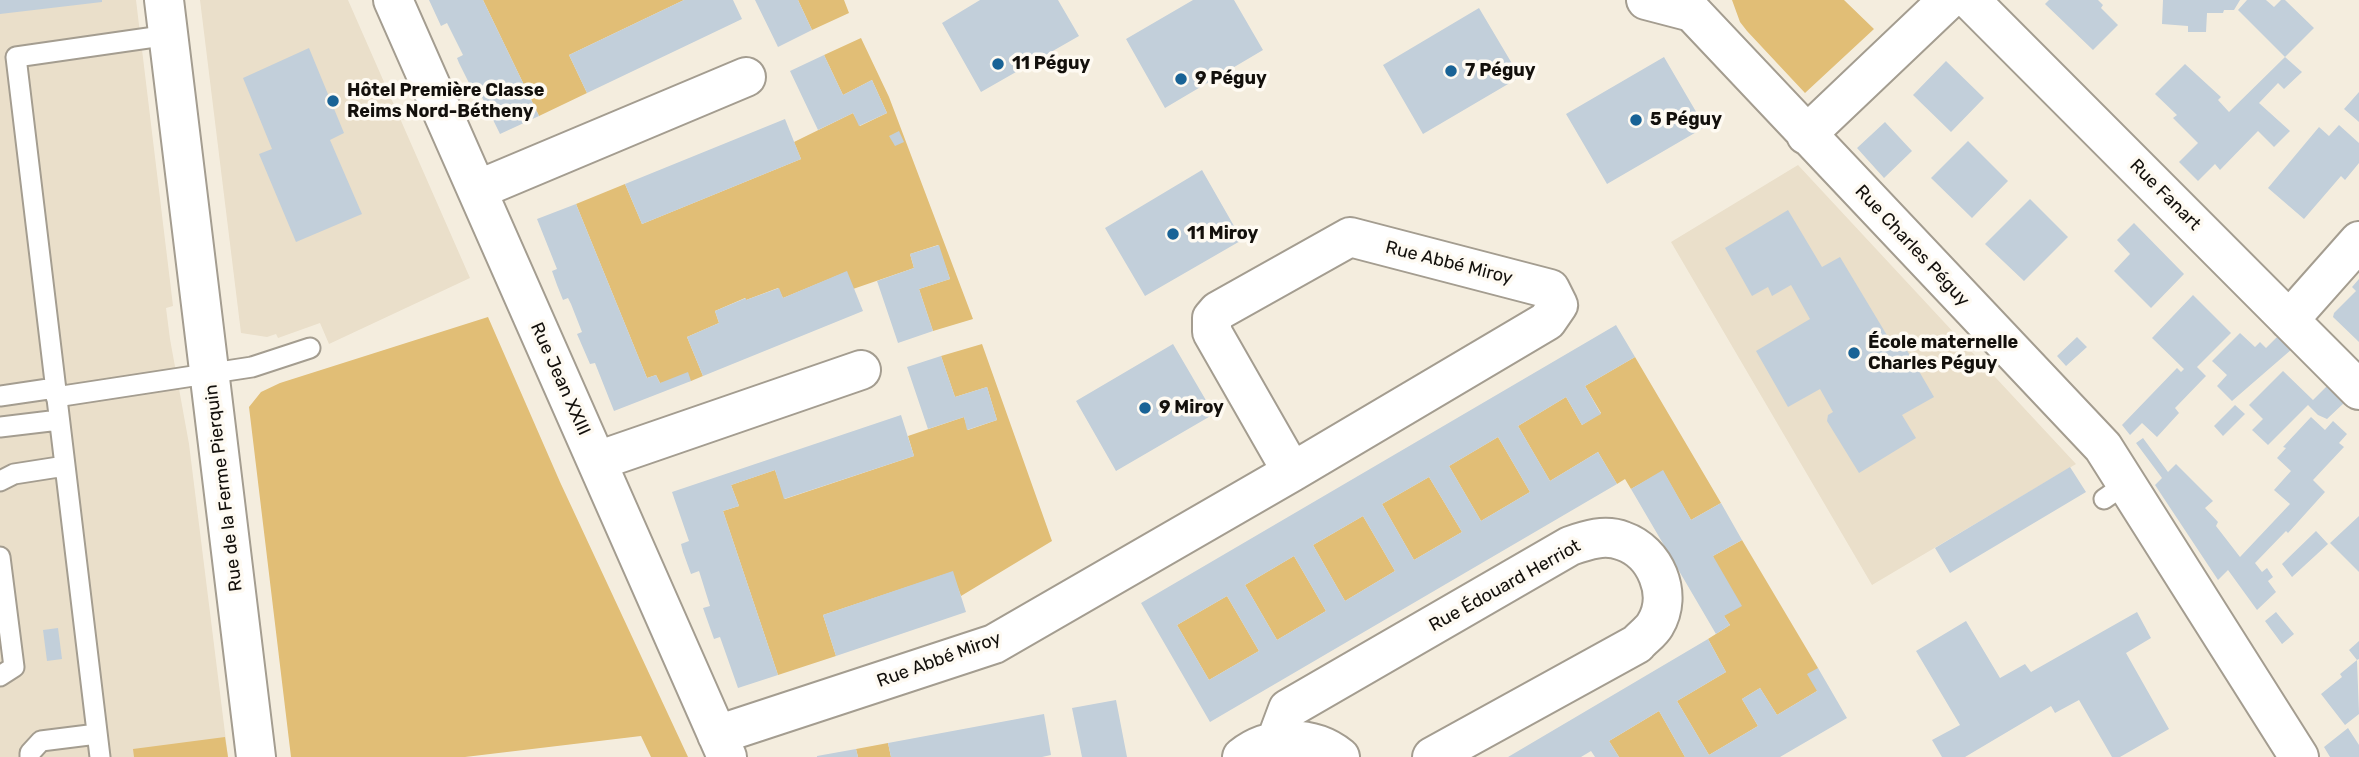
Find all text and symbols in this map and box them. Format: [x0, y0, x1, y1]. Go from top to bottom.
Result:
place label: 11 Péguy [1012, 53, 1090, 75]
marker: 11 Péguy [990, 56, 1006, 72]
place label: 7 Péguy [1465, 60, 1536, 82]
marker: 7 Péguy [1443, 63, 1459, 79]
place label: 9 Péguy [1195, 68, 1267, 90]
marker: 9 Péguy [1173, 71, 1189, 87]
place label: Hôtel Première Classe Reims Nord-Bétheny [347, 80, 544, 122]
marker: Hôtel Première Classe Reims Nord-Bétheny [325, 93, 341, 109]
place label: 5 Péguy [1650, 109, 1722, 131]
marker: 5 Péguy [1628, 112, 1644, 128]
street label: Rue Fanart [2125, 155, 2205, 235]
street label: Rue Charles Péguy [1850, 181, 1974, 311]
place label: 11 Miroy [1187, 223, 1258, 245]
marker: 11 Miroy [1165, 226, 1181, 242]
street label: Rue Abbé Miroy [1383, 237, 1515, 289]
street label: Rue Jean XXIII [525, 319, 595, 439]
place label: École maternelle Charles Péguy [1868, 332, 2018, 374]
marker: École maternelle Charles Péguy [1846, 345, 1862, 361]
street label: Rue de la Ferme Pierquin [201, 383, 247, 593]
place label: 9 Miroy [1159, 397, 1224, 419]
marker: 9 Miroy [1137, 400, 1153, 416]
street label: Rue Édouard Herriot [1426, 535, 1584, 637]
street label: Rue Abbé Miroy [874, 628, 1004, 692]

